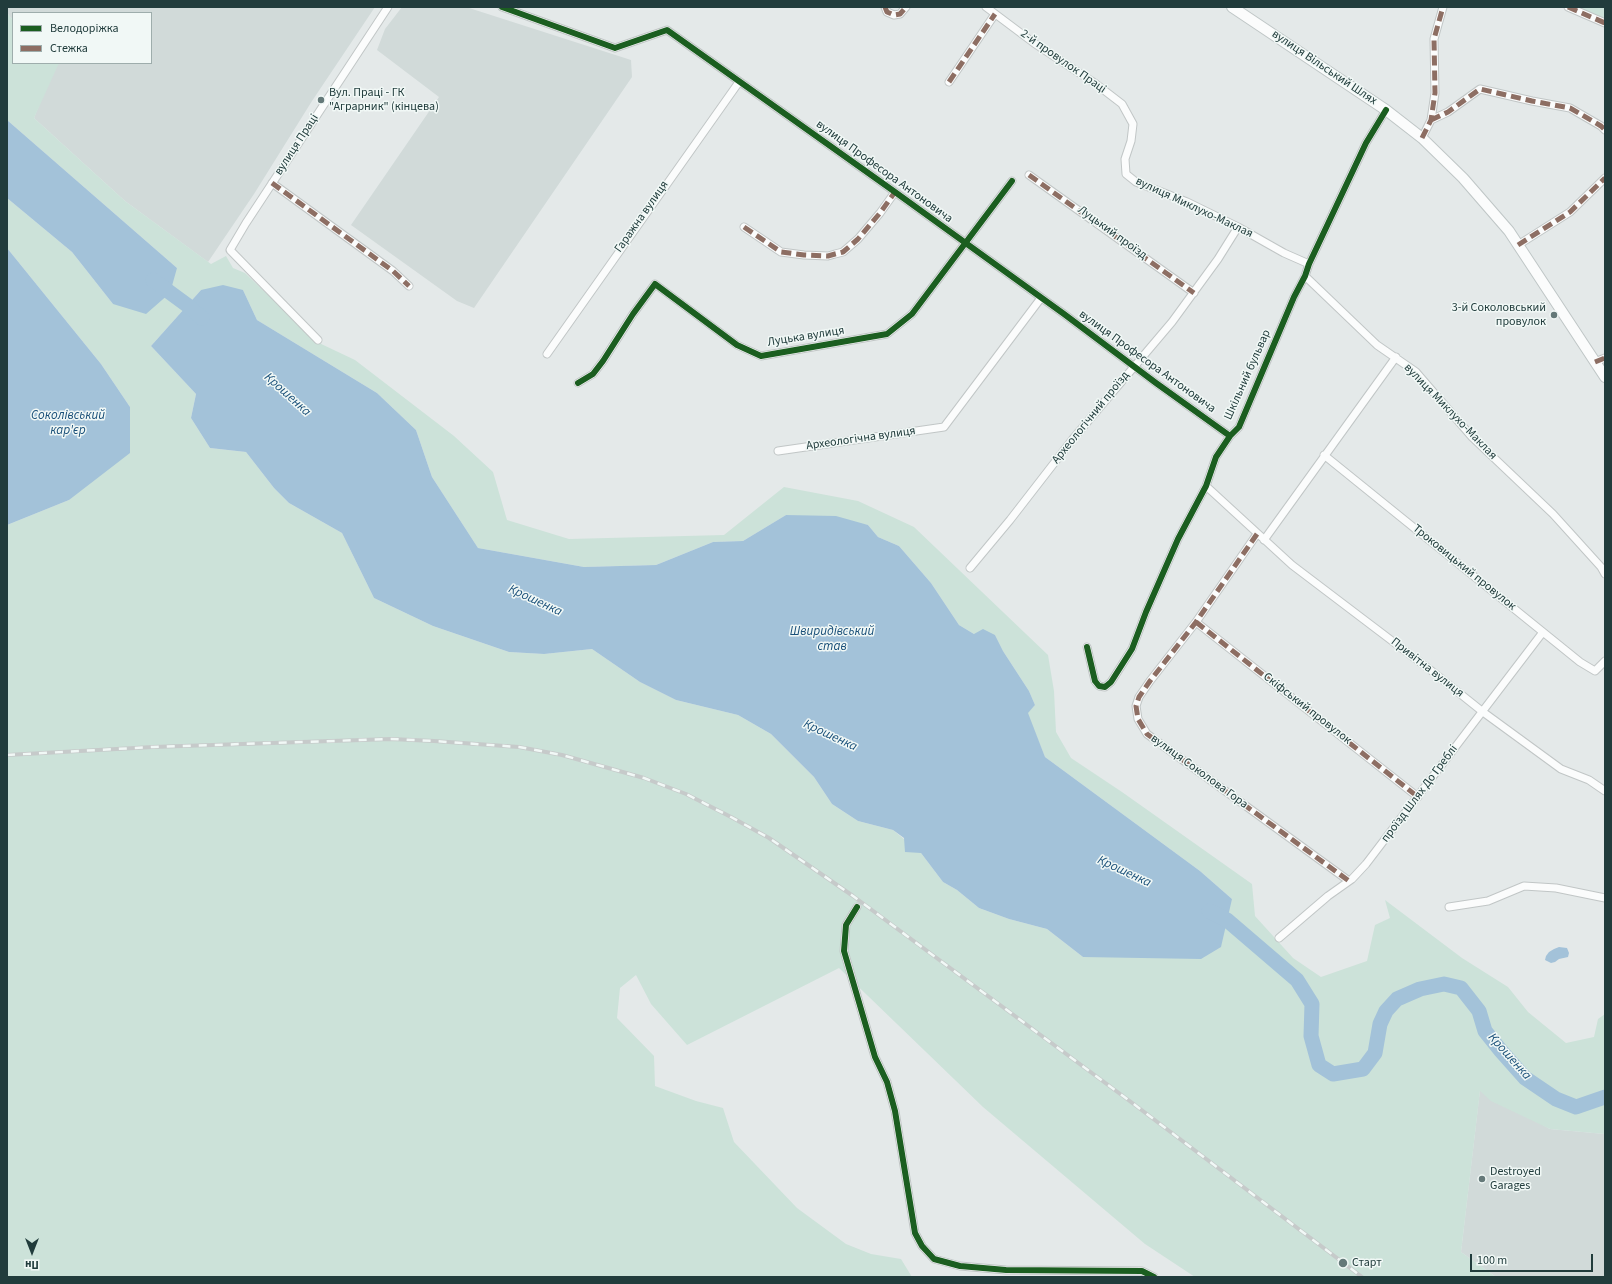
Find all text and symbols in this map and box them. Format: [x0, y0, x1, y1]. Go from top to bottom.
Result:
legend [12, 12, 152, 64]
text: Велодоріжка [50, 20, 119, 37]
street label: 2-й провулок Праці [1017, 27, 1109, 97]
street label: вулиця Вільський Шлях [1269, 27, 1379, 109]
text: Стежка [50, 40, 88, 57]
place label: Вул. Праці - ГК "Аграрник" (кінцева) [329, 86, 439, 114]
marker: Вул. Праці - ГК "Аграрник" (кінцева) [316, 95, 326, 105]
street label: вулиця Праці [272, 112, 322, 178]
street label: вулиця Професора Антоновича [813, 117, 955, 227]
street label: вулиця Миклухо-Маклая [1133, 174, 1255, 242]
street label: Гаражна вулиця [612, 178, 672, 256]
street label: Луцький проїзд [1074, 203, 1150, 263]
place label: 3-й Соколовський провулок [1452, 301, 1546, 329]
street label: вулиця Професора Антоновича [1076, 307, 1218, 417]
marker: 3-й Соколовський провулок [1549, 310, 1559, 320]
street label: Луцька вулиця [767, 324, 845, 350]
street label: Шкільний бульвар [1222, 328, 1274, 422]
street label: вулиця Миклухо-Маклая [1400, 361, 1500, 463]
street label: Археологічний проїзд [1049, 369, 1133, 467]
water label: Крошенка [260, 370, 314, 420]
water label: Соколівський кар'єр [31, 408, 105, 439]
street label: Археологічна вулиця [805, 424, 917, 454]
street label: Троковицький провулок [1409, 522, 1519, 614]
water label: Крошенка [506, 582, 564, 620]
water label: Швиридівський став [790, 624, 874, 655]
street label: Привітна вулиця [1388, 635, 1466, 701]
street label: Скіфський провулок [1260, 670, 1354, 748]
water label: Крошенка [801, 717, 859, 755]
street label: вулиця Соколова Гора [1148, 732, 1250, 812]
street label: проїзд Шлях До Греблі [1379, 743, 1461, 845]
water label: Крошенка [1095, 853, 1153, 891]
water label: Крошенка [1484, 1030, 1534, 1084]
place label: Destroyed Garages [1490, 1165, 1541, 1193]
marker: Destroyed Garages [1477, 1174, 1487, 1184]
north arrow [12, 1232, 52, 1272]
scale bar [1472, 1246, 1595, 1272]
text: 100 m [1477, 1252, 1507, 1269]
place label: Старт [1352, 1256, 1382, 1270]
text: Пн [25, 1257, 39, 1272]
marker: Старт [1337, 1257, 1349, 1269]

